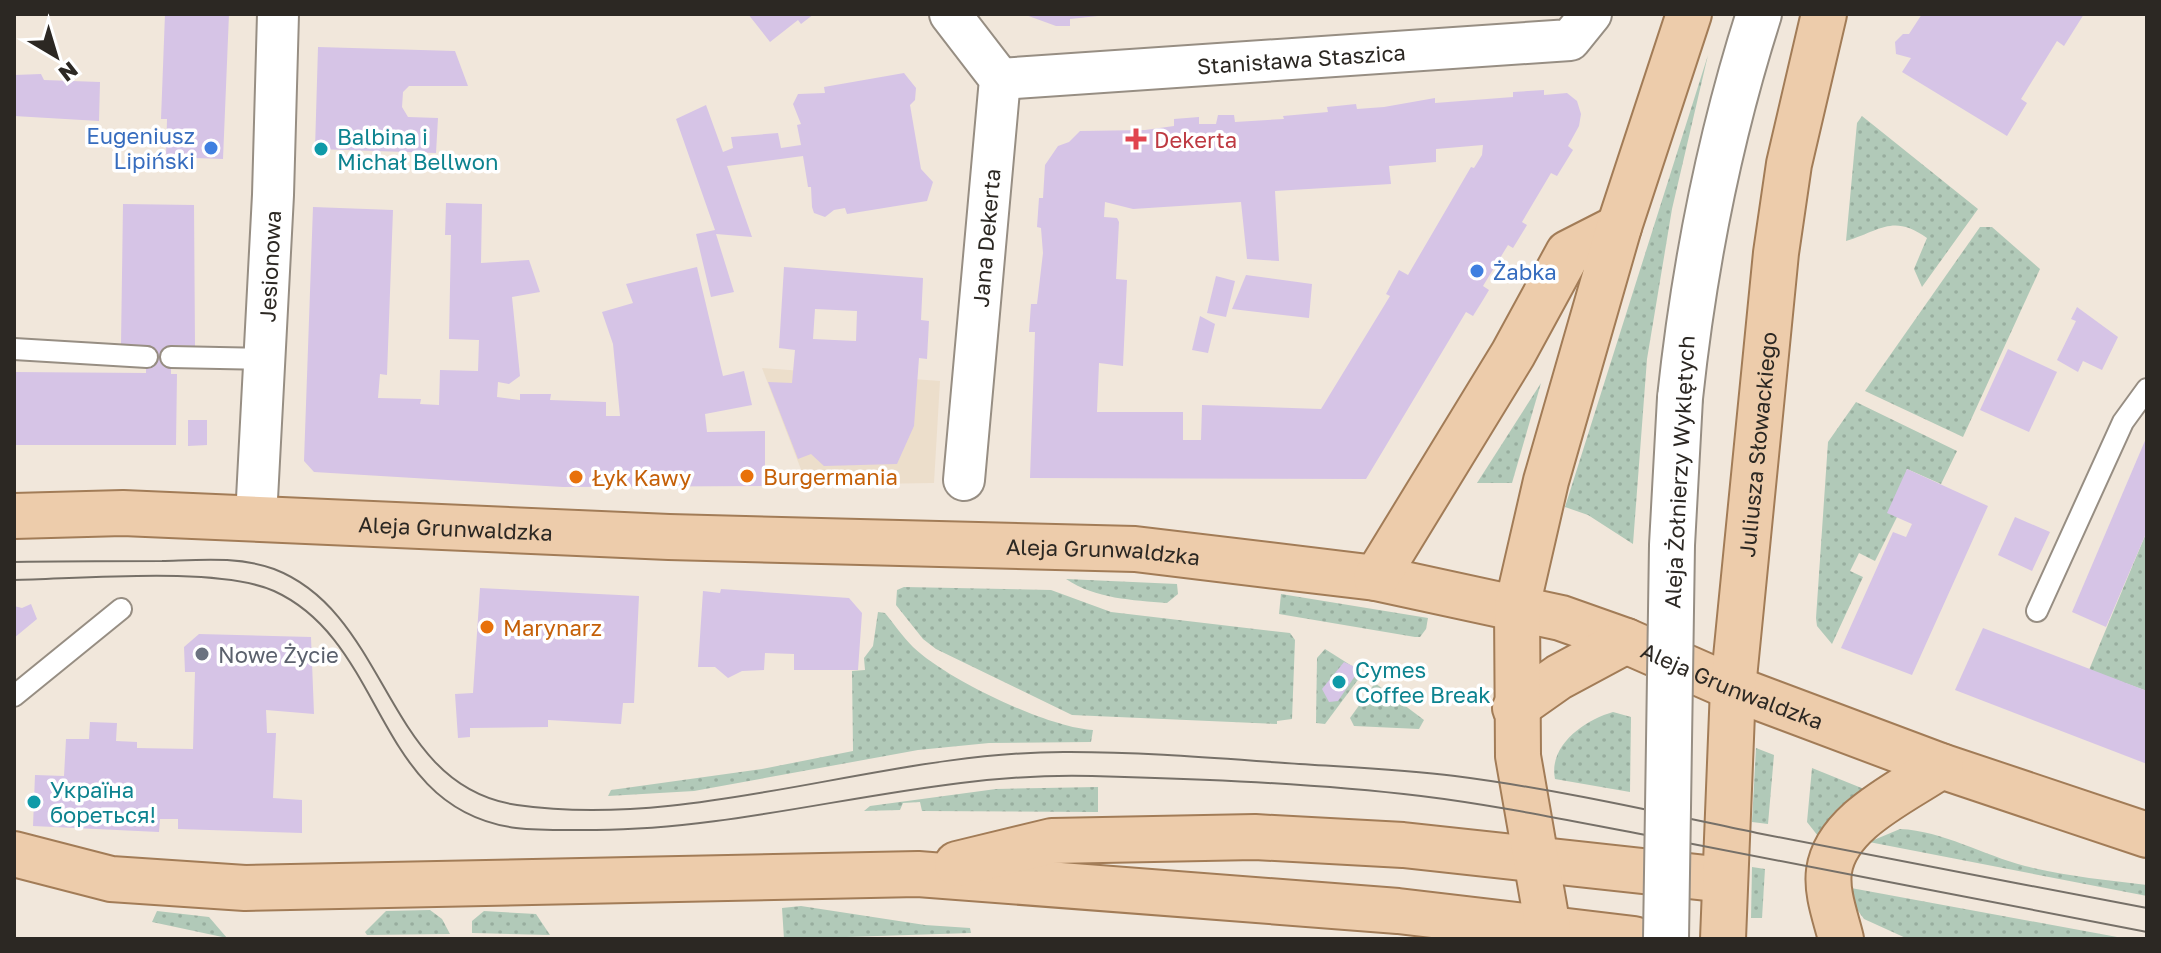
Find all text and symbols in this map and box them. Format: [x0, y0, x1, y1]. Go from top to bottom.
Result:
north arrow [16, 16, 96, 96]
street label: Stanisława Staszica [1196, 38, 1407, 79]
text: N [54, 56, 84, 88]
place label: Eugeniusz Lipiński [86, 122, 195, 174]
place label: Balbina i Michał Bellwon [337, 123, 498, 175]
place label: Dekerta [1154, 126, 1237, 153]
marker: Dekerta [1125, 128, 1147, 150]
marker: Eugeniusz Lipiński [202, 139, 220, 157]
marker: Balbina i Michał Bellwon [312, 140, 330, 158]
street label: Jana Dekerta [966, 167, 1006, 309]
street label: Jesionowa [253, 210, 286, 323]
place label: Żabka [1493, 258, 1557, 285]
marker: Żabka [1468, 262, 1486, 280]
street label: Juliusza Słowackiego [1732, 330, 1782, 559]
street label: Aleja Żołnierzy Wyklętych [1658, 335, 1700, 609]
place label: Burgermania [763, 463, 898, 490]
place label: Łyk Kawy [592, 464, 691, 491]
marker: Burgermania [738, 467, 756, 485]
marker: Łyk Kawy [567, 468, 585, 486]
street label: Aleja Grunwaldzka [358, 510, 553, 545]
street label: Aleja Grunwaldzka [1006, 532, 1202, 570]
place label: Marynarz [503, 614, 602, 641]
marker: Marynarz [478, 618, 496, 636]
street label: Aleja Grunwaldzka [1637, 636, 1827, 734]
place label: Nowe Życie [218, 641, 339, 668]
marker: Nowe Życie [193, 645, 211, 663]
place label: Cymes Coffee Break [1355, 656, 1491, 708]
marker: Cymes Coffee Break [1330, 673, 1348, 691]
place label: Україна бореться! [50, 776, 156, 828]
marker: Україна бореться! [25, 793, 43, 811]

